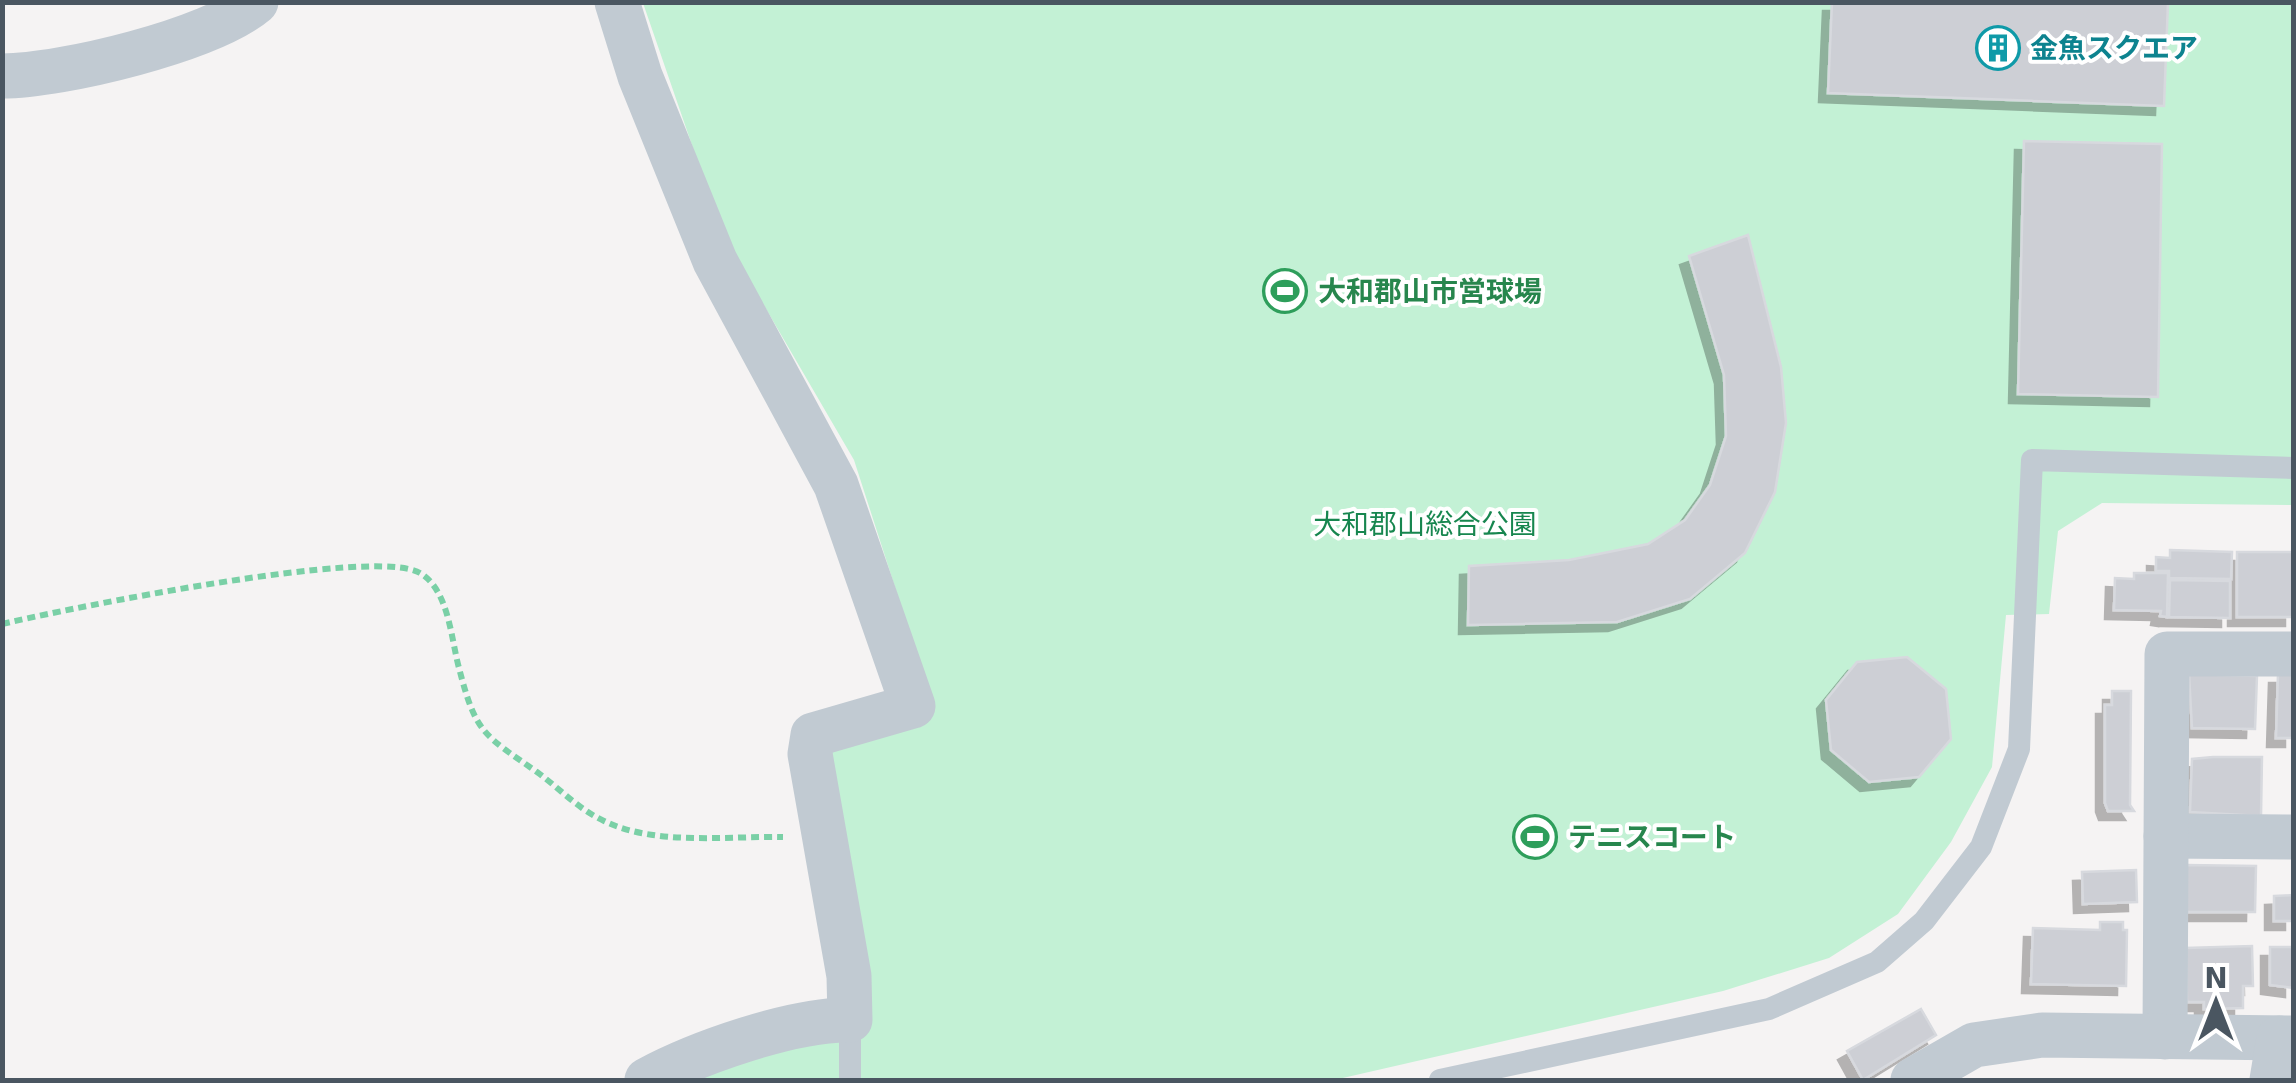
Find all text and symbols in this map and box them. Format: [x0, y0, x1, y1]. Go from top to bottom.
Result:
building icon: 金魚スクエア [1975, 25, 2021, 71]
place label: 金魚スクエア [2030, 32, 2198, 65]
sports icon: 大和郡山市営球場 [1262, 268, 1308, 314]
place label: 大和郡山市営球場 [1318, 275, 1542, 308]
park label: 大和郡山総合公園 [1313, 508, 1537, 541]
sports icon: テニスコート [1512, 814, 1558, 860]
place label: テニスコート [1568, 821, 1736, 854]
north arrow [2166, 953, 2266, 1053]
text: N [2204, 962, 2228, 995]

